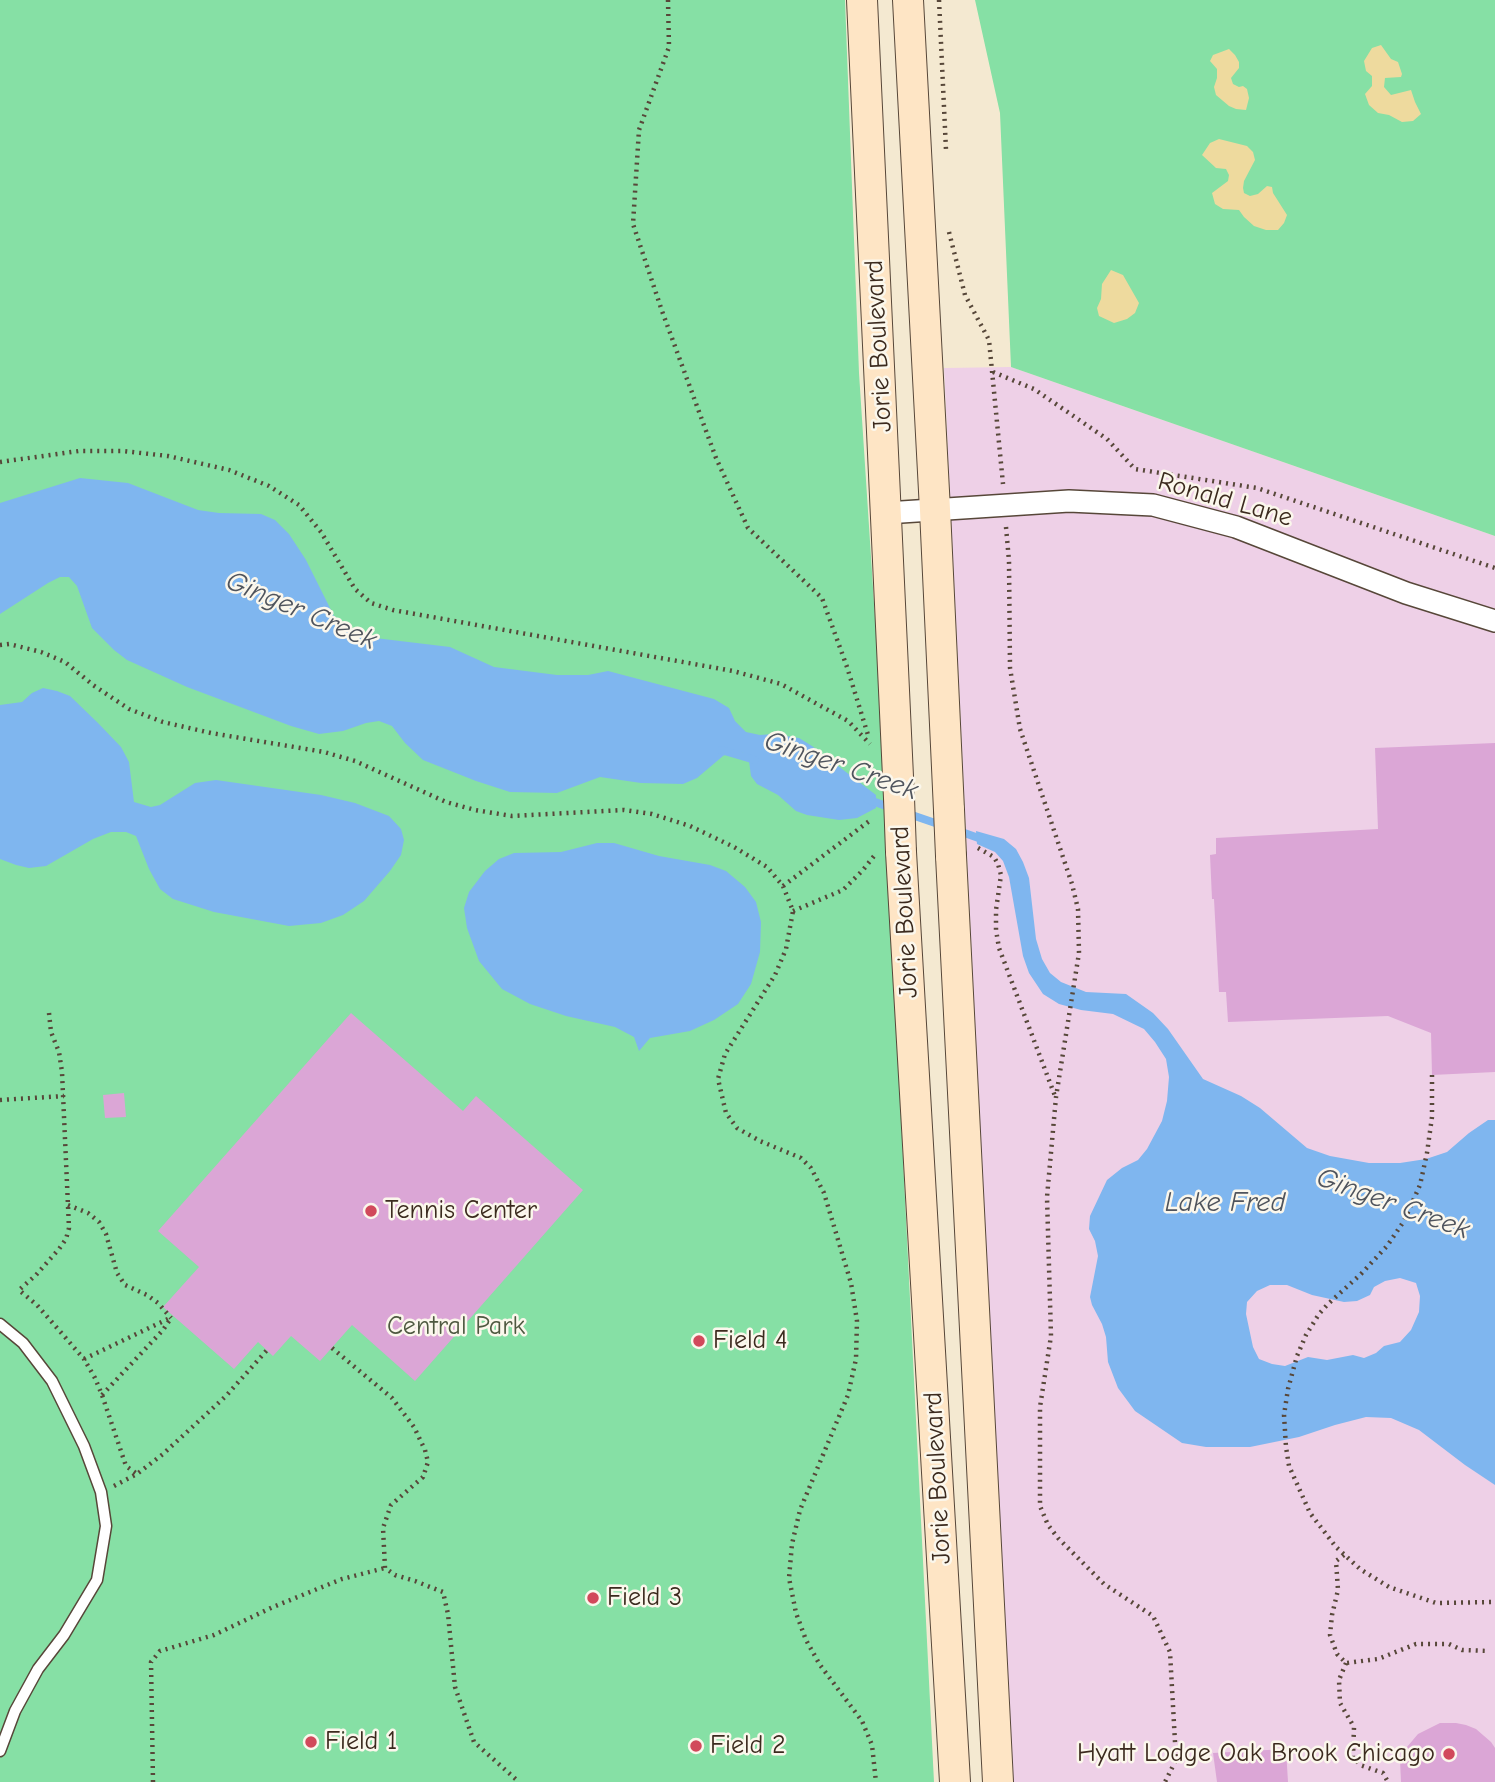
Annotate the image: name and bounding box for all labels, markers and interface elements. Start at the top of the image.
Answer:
street label: Jorie Boulevard [859,259,899,433]
street label: Ronald Lane [1154,466,1296,534]
water label: Ginger Creek [221,564,381,658]
water label: Ginger Creek [760,724,922,808]
street label: Jorie Boulevard [885,825,925,999]
water label: Ginger Creek [1312,1161,1474,1247]
water label: Lake Fred [1165,1186,1285,1220]
place label: Tennis Center [385,1195,537,1227]
marker: Tennis Center [363,1203,379,1219]
park label: Central Park [387,1311,525,1343]
place label: Field 4 [713,1325,788,1357]
marker: Field 4 [691,1333,707,1349]
street label: Jorie Boulevard [918,1391,958,1565]
place label: Field 3 [607,1582,682,1614]
marker: Field 3 [585,1590,601,1606]
place label: Field 1 [325,1726,397,1758]
place label: Field 2 [710,1730,786,1762]
marker: Field 1 [303,1734,319,1750]
marker: Field 2 [688,1738,704,1754]
place label: Hyatt Lodge Oak Brook Chicago [1077,1738,1435,1770]
marker: Hyatt Lodge Oak Brook Chicago [1441,1746,1457,1762]

